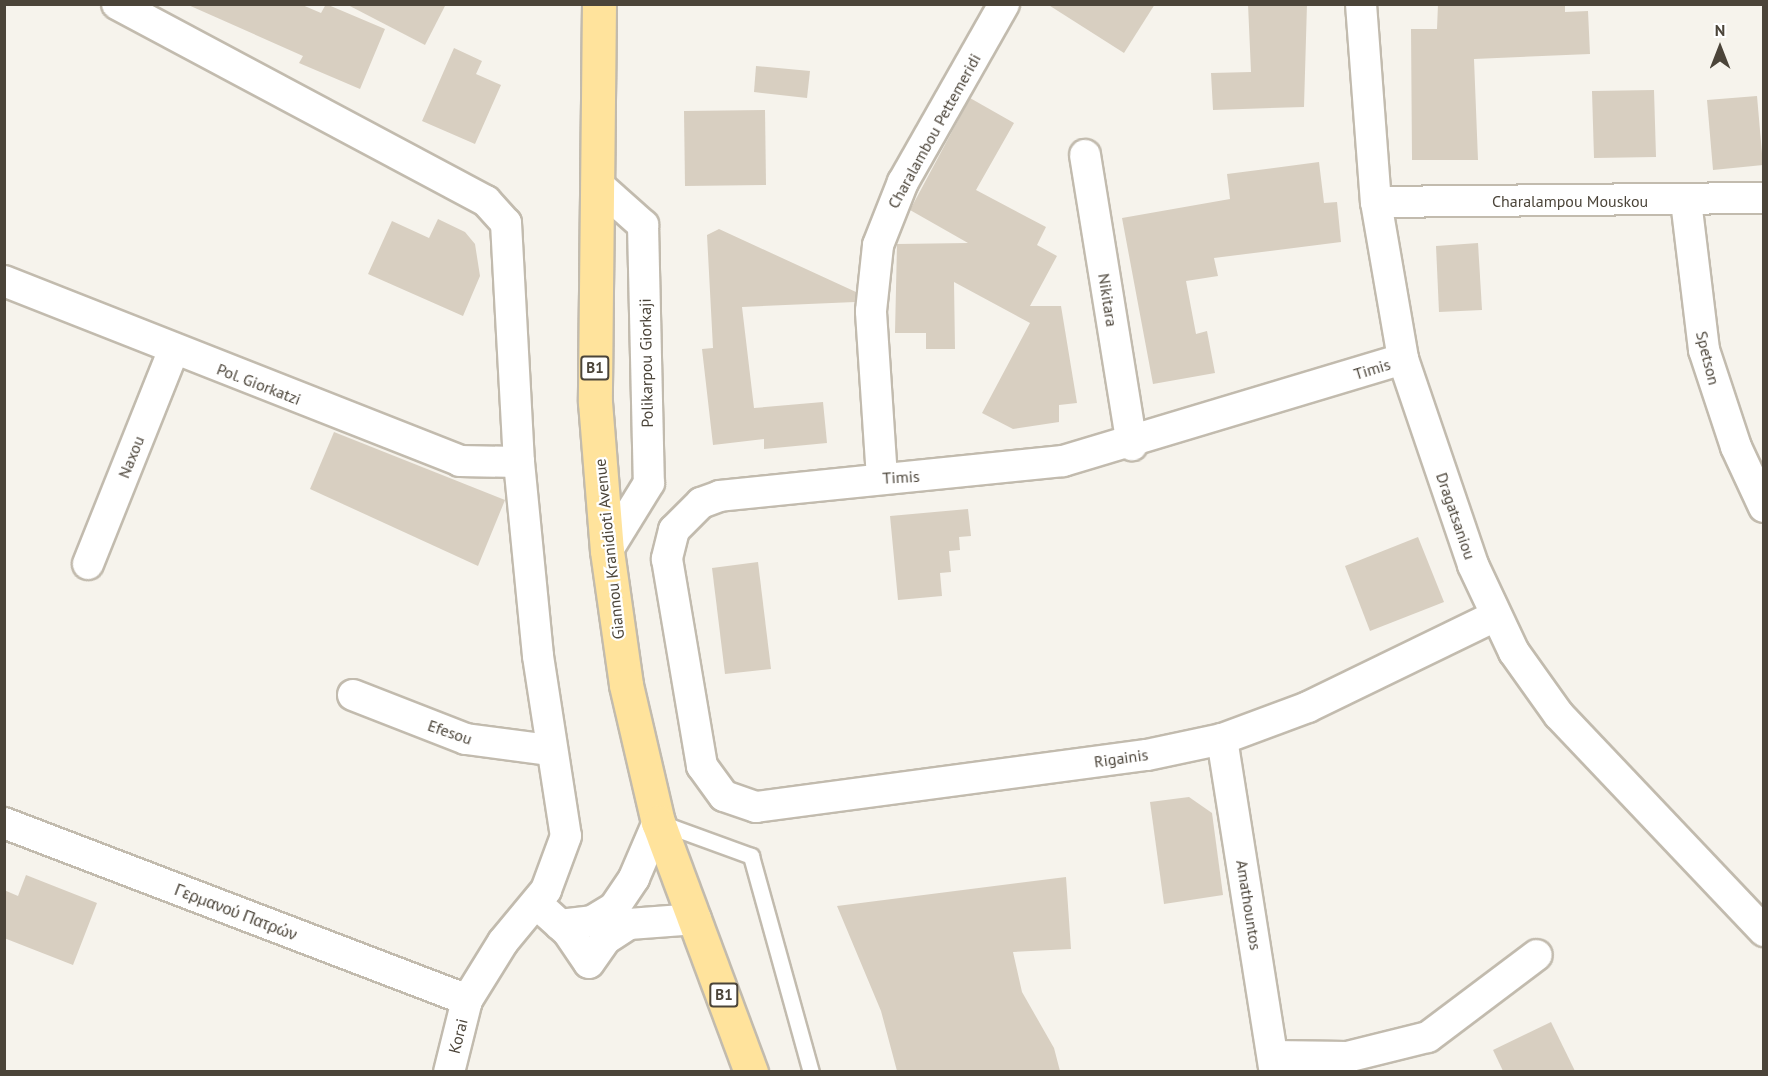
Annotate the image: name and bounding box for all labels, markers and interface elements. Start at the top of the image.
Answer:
north arrow [1690,18,1750,78]
text: N [1715,20,1725,40]
street label: Charalambou Pettemeridi [883,50,985,212]
street label: Charalampou Mouskou [1492,191,1648,211]
street label: Nikitara [1094,272,1122,328]
street label: Polikarpou Giorkaji [635,298,657,428]
street label: Spetson [1692,329,1724,387]
street label: Timis [1351,354,1393,384]
road number: B1 [580,356,610,380]
street label: Pol. Giorkatzi [214,359,304,409]
street label: Naxou [114,433,148,481]
street label: Giannou Kranidioti Avenue [590,457,628,641]
street label: Timis [882,466,920,488]
street label: Dragatsaniou [1432,470,1480,562]
street label: Efesou [425,716,475,748]
street label: Rigainis [1093,745,1149,771]
street label: Amathountos [1232,859,1266,951]
street label: Γερμανού Πατρών [172,880,300,944]
road number: B1 [709,983,739,1007]
street label: Korai [444,1017,472,1055]

